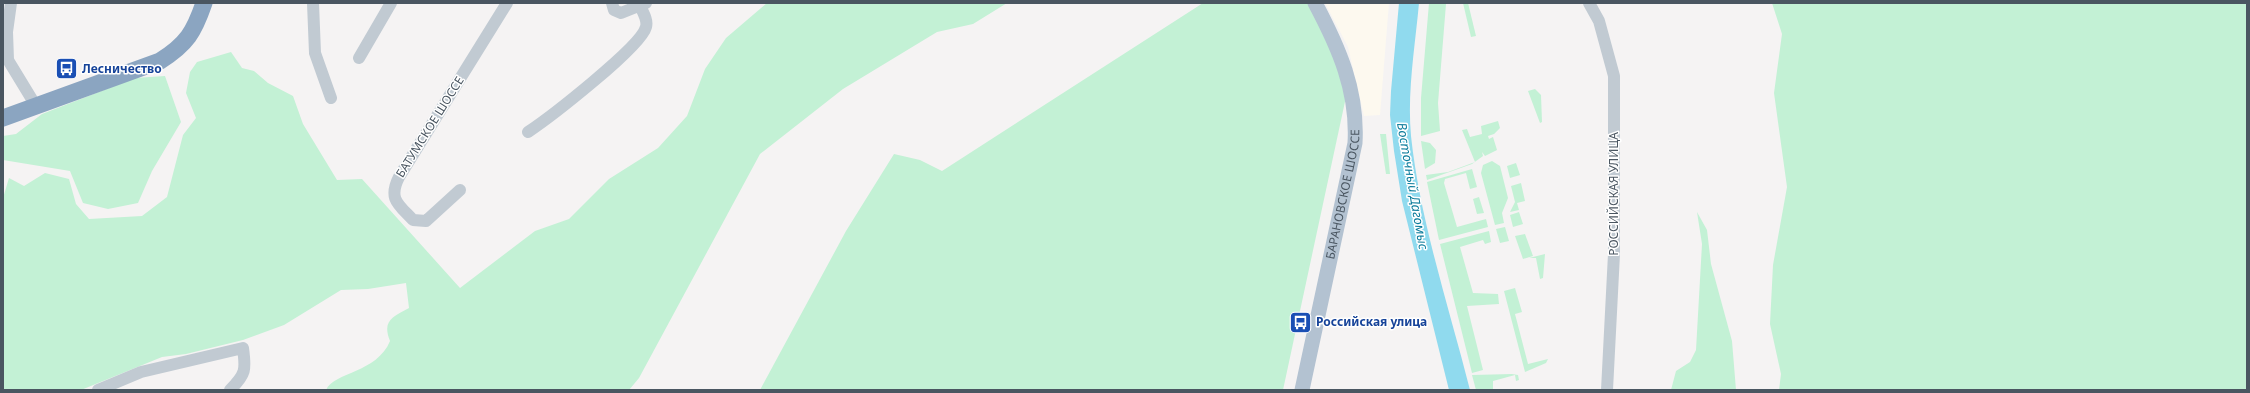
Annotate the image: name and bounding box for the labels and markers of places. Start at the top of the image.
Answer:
bus stop icon: Лесничество [53,56,79,82]
place label: Лесничество [82,60,162,77]
bus stop icon: Российская улица [1288,309,1314,335]
place label: Российская улица [1316,313,1427,330]

